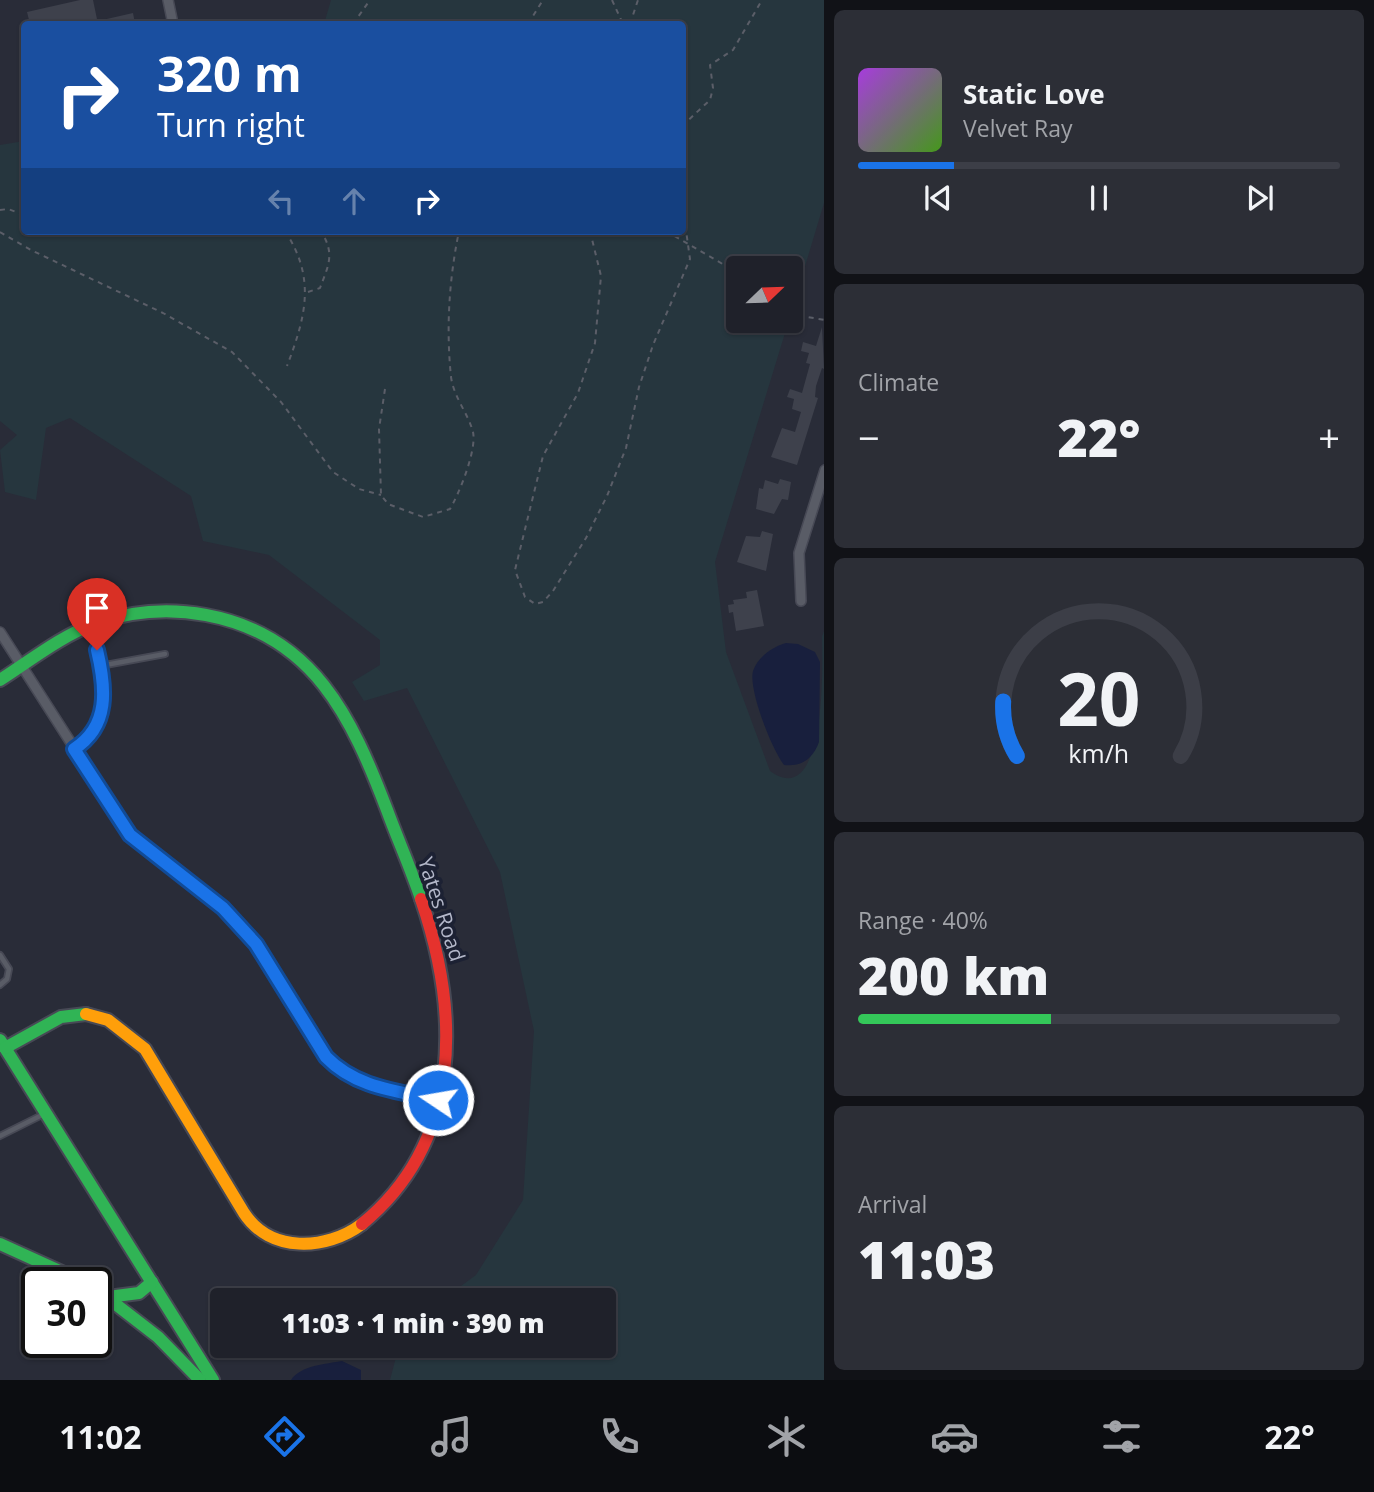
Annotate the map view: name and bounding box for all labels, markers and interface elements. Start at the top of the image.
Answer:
text: 320 m [157,40,302,106]
icon: right [42,49,133,140]
text: Static Love [963,76,1105,112]
text: Turn right [157,103,305,146]
text: Velvet Ray [963,112,1073,144]
icon: previous [919,179,957,217]
icon: pause [1080,179,1118,217]
icon: next [1241,179,1279,217]
icon: left [262,182,300,220]
icon: ahead [335,182,373,220]
icon: right [408,182,446,220]
north arrow [726,256,803,332]
map controls [726,256,803,333]
text: Climate [858,366,939,398]
text: 22° [1058,401,1140,472]
text: − [858,411,880,463]
text: + [1318,411,1340,463]
pin [67,578,127,650]
icon: arrive [78,589,116,627]
text: 20 [1057,648,1141,747]
text: km/h [1069,736,1129,770]
street label: Yates Road [412,853,472,965]
text: Range · 40% [858,904,988,936]
text: 200 km [858,939,1049,1010]
position arrow [401,1063,475,1137]
text: Arrival [858,1188,927,1220]
text: 11:03 [858,1223,995,1294]
speed limit sign: 30 [21,1267,112,1358]
text: 11:03 · 1 min · 390 m [282,1305,544,1341]
icon: directions [260,1412,309,1461]
icon: music [427,1412,476,1461]
icon: phone [595,1412,644,1461]
icon: climate [762,1412,811,1461]
icon: car [930,1412,979,1461]
icon: filters [1097,1412,1146,1461]
text: 11:02 [59,1415,142,1458]
text: 22° [1264,1415,1315,1458]

